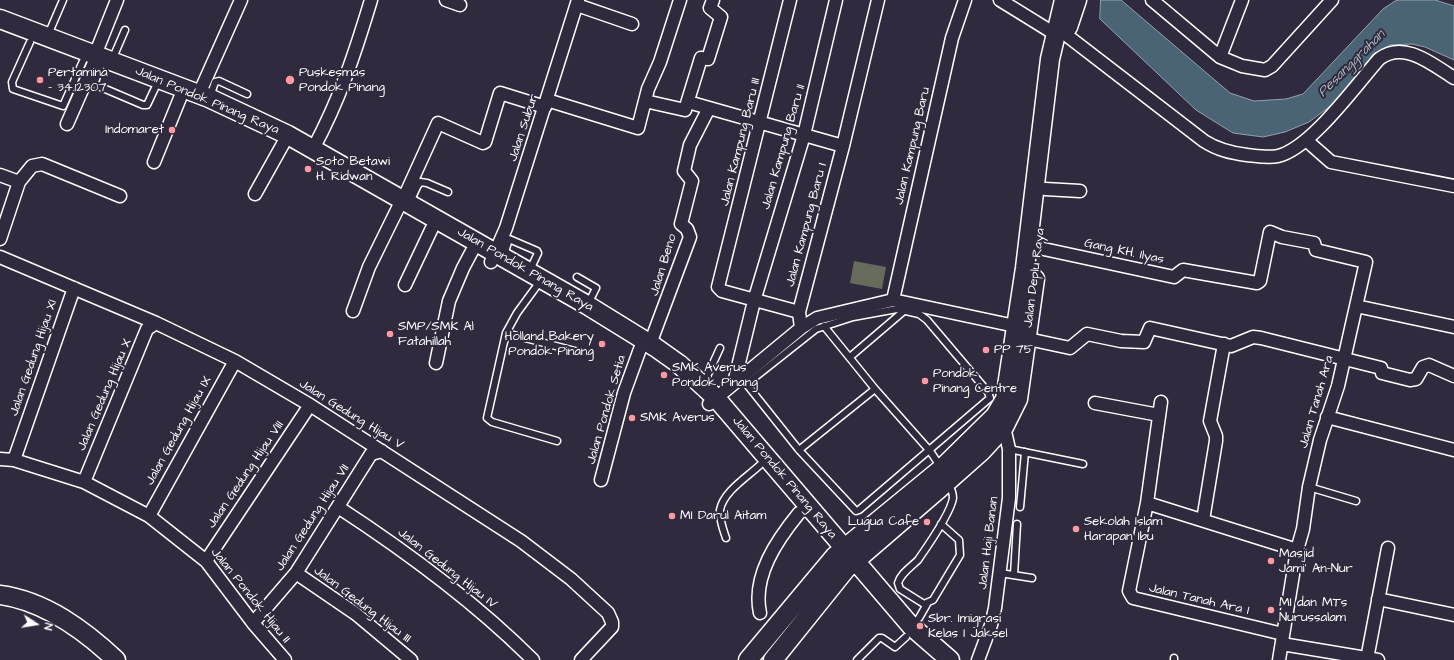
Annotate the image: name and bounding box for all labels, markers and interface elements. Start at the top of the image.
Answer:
water label: Pesanggrahan [1315,27,1389,101]
street label: Jalan Pondok Pinang Raya [133,64,281,138]
place label: Pertamina - 34.12307 [48,65,108,96]
place label: Puskesmas Pondok Pinang [299,65,385,96]
marker: Puskesmas Pondok Pinang [284,74,296,86]
marker: Pertamina - 34.12307 [35,75,45,85]
street label: Jalan Kampung Baru III [718,76,764,208]
street label: Jalan Kampung Baru II [759,83,809,211]
street label: Jalan Kampung Baru [892,86,934,206]
street label: Jalan Subur [506,92,542,164]
place label: Indomaret [105,122,164,138]
marker: Indomaret [167,125,177,135]
place label: Soto Betawi H. Ridwan [316,154,390,185]
street label: Jalan Kampung Baru I [783,161,831,289]
marker: Soto Betawi H. Ridwan [303,164,313,174]
street label: Jalan Pondok Pinang Raya [454,225,596,315]
street label: Jalan Deplu Raya [1021,227,1049,329]
street label: Jalan Beno [647,232,681,298]
street label: Gang KH. Ilyas [1083,236,1165,268]
street label: Jalan Gedung Hijau XI [7,298,61,418]
place label: SMP/SMK Al Fatahillah [398,319,474,350]
marker: SMP/SMK Al Fatahillah [385,329,395,339]
place label: Holland Bakery Pondok Pinang [505,329,594,360]
street label: Jalan Gedung Hijau X [74,337,136,453]
marker: Holland Bakery Pondok Pinang [597,339,607,349]
place label: PP 75 [994,342,1033,358]
marker: PP 75 [981,345,991,355]
street label: Jalan Pondok Setia [584,354,630,466]
street label: Jalan Tanah Ara [1296,354,1338,450]
place label: SMK Averus Pondok Pinang [672,360,758,391]
place label: Pondok Pinang Centre [933,366,1017,397]
marker: SMK Averus Pondok Pinang [659,370,669,380]
street label: Jalan Gedung Hijau IX [143,374,215,488]
marker: Pondok Pinang Centre [920,376,930,386]
street label: Jalan Gedung Hijau V [296,377,406,453]
place label: SMK Averus [640,410,715,426]
marker: SMK Averus [627,413,637,423]
street label: Jalan Pondok Pinang Raya [728,414,840,542]
street label: Jalan Gedung Hijau VIII [204,418,288,532]
street label: Jalan Gedung Hijau VII [273,462,353,574]
street label: Jalan Haji Banan [976,496,1002,590]
place label: MI Darul Aitam [680,508,766,524]
marker: MI Darul Aitam [667,511,677,521]
place label: Lugua Cafe [848,514,919,530]
place label: Sekolah Islam Harapan Ibu [1084,514,1162,545]
marker: Lugua Cafe [922,517,932,527]
marker: Sekolah Islam Harapan Ibu [1071,524,1081,534]
street label: Jalan Gedung Hijau IV [394,525,500,613]
street label: Jalan Pondok Hijau II [207,545,293,647]
place label: Masjid Jami' An-Nur [1279,546,1353,577]
marker: Masjid Jami' An-Nur [1266,556,1276,566]
street label: Jalan Gedung Hijau III [310,563,414,647]
street label: Jalan Tanah Ara I [1147,581,1251,619]
place label: MI dan MTs Nurussalam [1279,595,1347,626]
north arrow [16,604,56,644]
marker: MI dan MTs Nurussalam [1266,605,1276,615]
place label: Sbr. Imigrasi Kelas I Jaksel [928,611,1008,642]
marker: Sbr. Imigrasi Kelas I Jaksel [915,621,925,631]
text: N [40,622,56,632]

